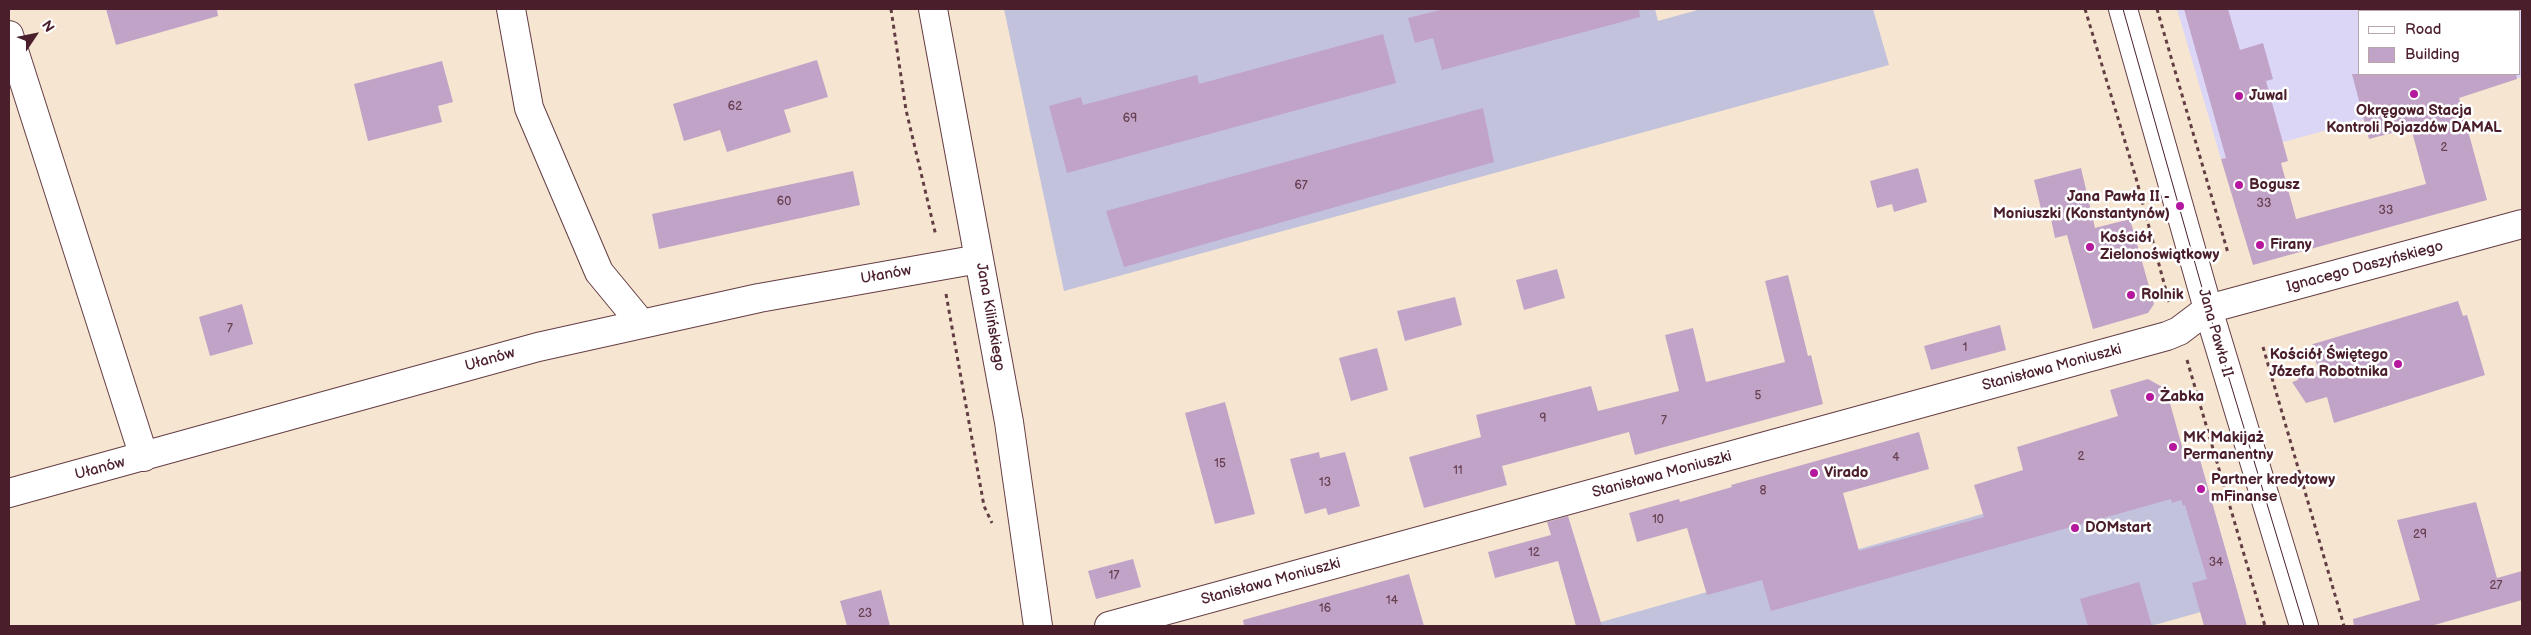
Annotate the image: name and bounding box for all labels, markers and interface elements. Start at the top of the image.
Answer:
north arrow [10,10,60,60]
legend [2358,10,2521,75]
text: N [38,17,58,35]
text: Road [2405,20,2441,39]
text: Building [2405,45,2460,64]
place label: Juwal [2249,87,2287,105]
marker: Okręgowa Stacja Kontroli Pojazdów DAMAL [2408,88,2420,100]
marker: Juwal [2233,90,2245,102]
house number: 62 [728,100,742,114]
place label: Okręgowa Stacja Kontroli Pojazdów DAMAL [2326,102,2502,137]
house number: 69 [1123,112,1137,126]
house number: 2 [2440,141,2448,155]
place label: Bogusz [2249,176,2300,194]
house number: 67 [1294,179,1308,193]
marker: Bogusz [2233,179,2245,191]
place label: Jana Pawła II - Moniuszki (Konstantynów) [1993,188,2170,223]
house number: 60 [777,195,791,209]
house number: 33 [2257,197,2271,211]
marker: Jana Pawła II - Moniuszki (Konstantynów) [2174,200,2186,212]
house number: 33 [2379,204,2393,218]
place label: Kościół Zielonoświątkowy [2100,229,2219,264]
place label: Firany [2270,236,2312,254]
street label: Ignacego Daszyńskiego [2285,237,2445,297]
marker: Firany [2254,239,2266,251]
marker: Kościół Zielonoświątkowy [2084,241,2096,253]
street label: Jana Kilińskiego [972,261,1008,373]
street label: Ułanów [859,262,913,288]
place label: Rolnik [2141,286,2183,304]
street label: Jana Pawła II [2194,287,2236,379]
marker: Rolnik [2125,289,2137,301]
house number: 7 [227,322,233,336]
house number: 1 [1963,341,1967,355]
street label: Stanisława Moniuszki [1980,341,2124,395]
street label: Ułanów [463,344,517,376]
place label: Kościół Świętego Józefa Robotnika [2269,346,2388,381]
marker: Kościół Świętego Józefa Robotnika [2392,358,2404,370]
place label: Żabka [2160,388,2204,406]
house number: 5 [1755,389,1761,403]
marker: Żabka [2144,391,2156,403]
house number: 9 [1540,412,1546,426]
house number: 7 [1661,414,1667,428]
place label: MK Makijaż Permanentny [2183,429,2273,464]
marker: MK Makijaż Permanentny [2167,441,2179,453]
street label: Stanisława Moniuszki [1590,448,1734,502]
house number: 2 [2077,450,2085,464]
house number: 4 [1892,451,1900,465]
street label: Ułanów [73,454,127,484]
house number: 15 [1214,457,1226,471]
house number: 11 [1453,464,1463,478]
place label: Virado [1824,464,1868,482]
marker: Virado [1808,467,1820,479]
place label: Partner kredytowy mFinanse [2211,471,2335,506]
house number: 13 [1319,476,1331,490]
marker: Partner kredytowy mFinanse [2195,483,2207,495]
house number: 8 [1760,484,1766,498]
house number: 10 [1652,513,1664,527]
place label: DOMstart [2085,519,2151,537]
marker: DOMstart [2069,522,2081,534]
house number: 29 [2413,528,2427,542]
house number: 12 [1528,546,1540,560]
street label: Stanisława Moniuszki [1199,555,1343,609]
house number: 34 [2209,556,2223,570]
house number: 17 [1109,569,1119,583]
house number: 27 [2490,579,2502,593]
house number: 14 [1386,594,1398,608]
house number: 16 [1319,602,1331,616]
house number: 23 [858,607,872,621]

